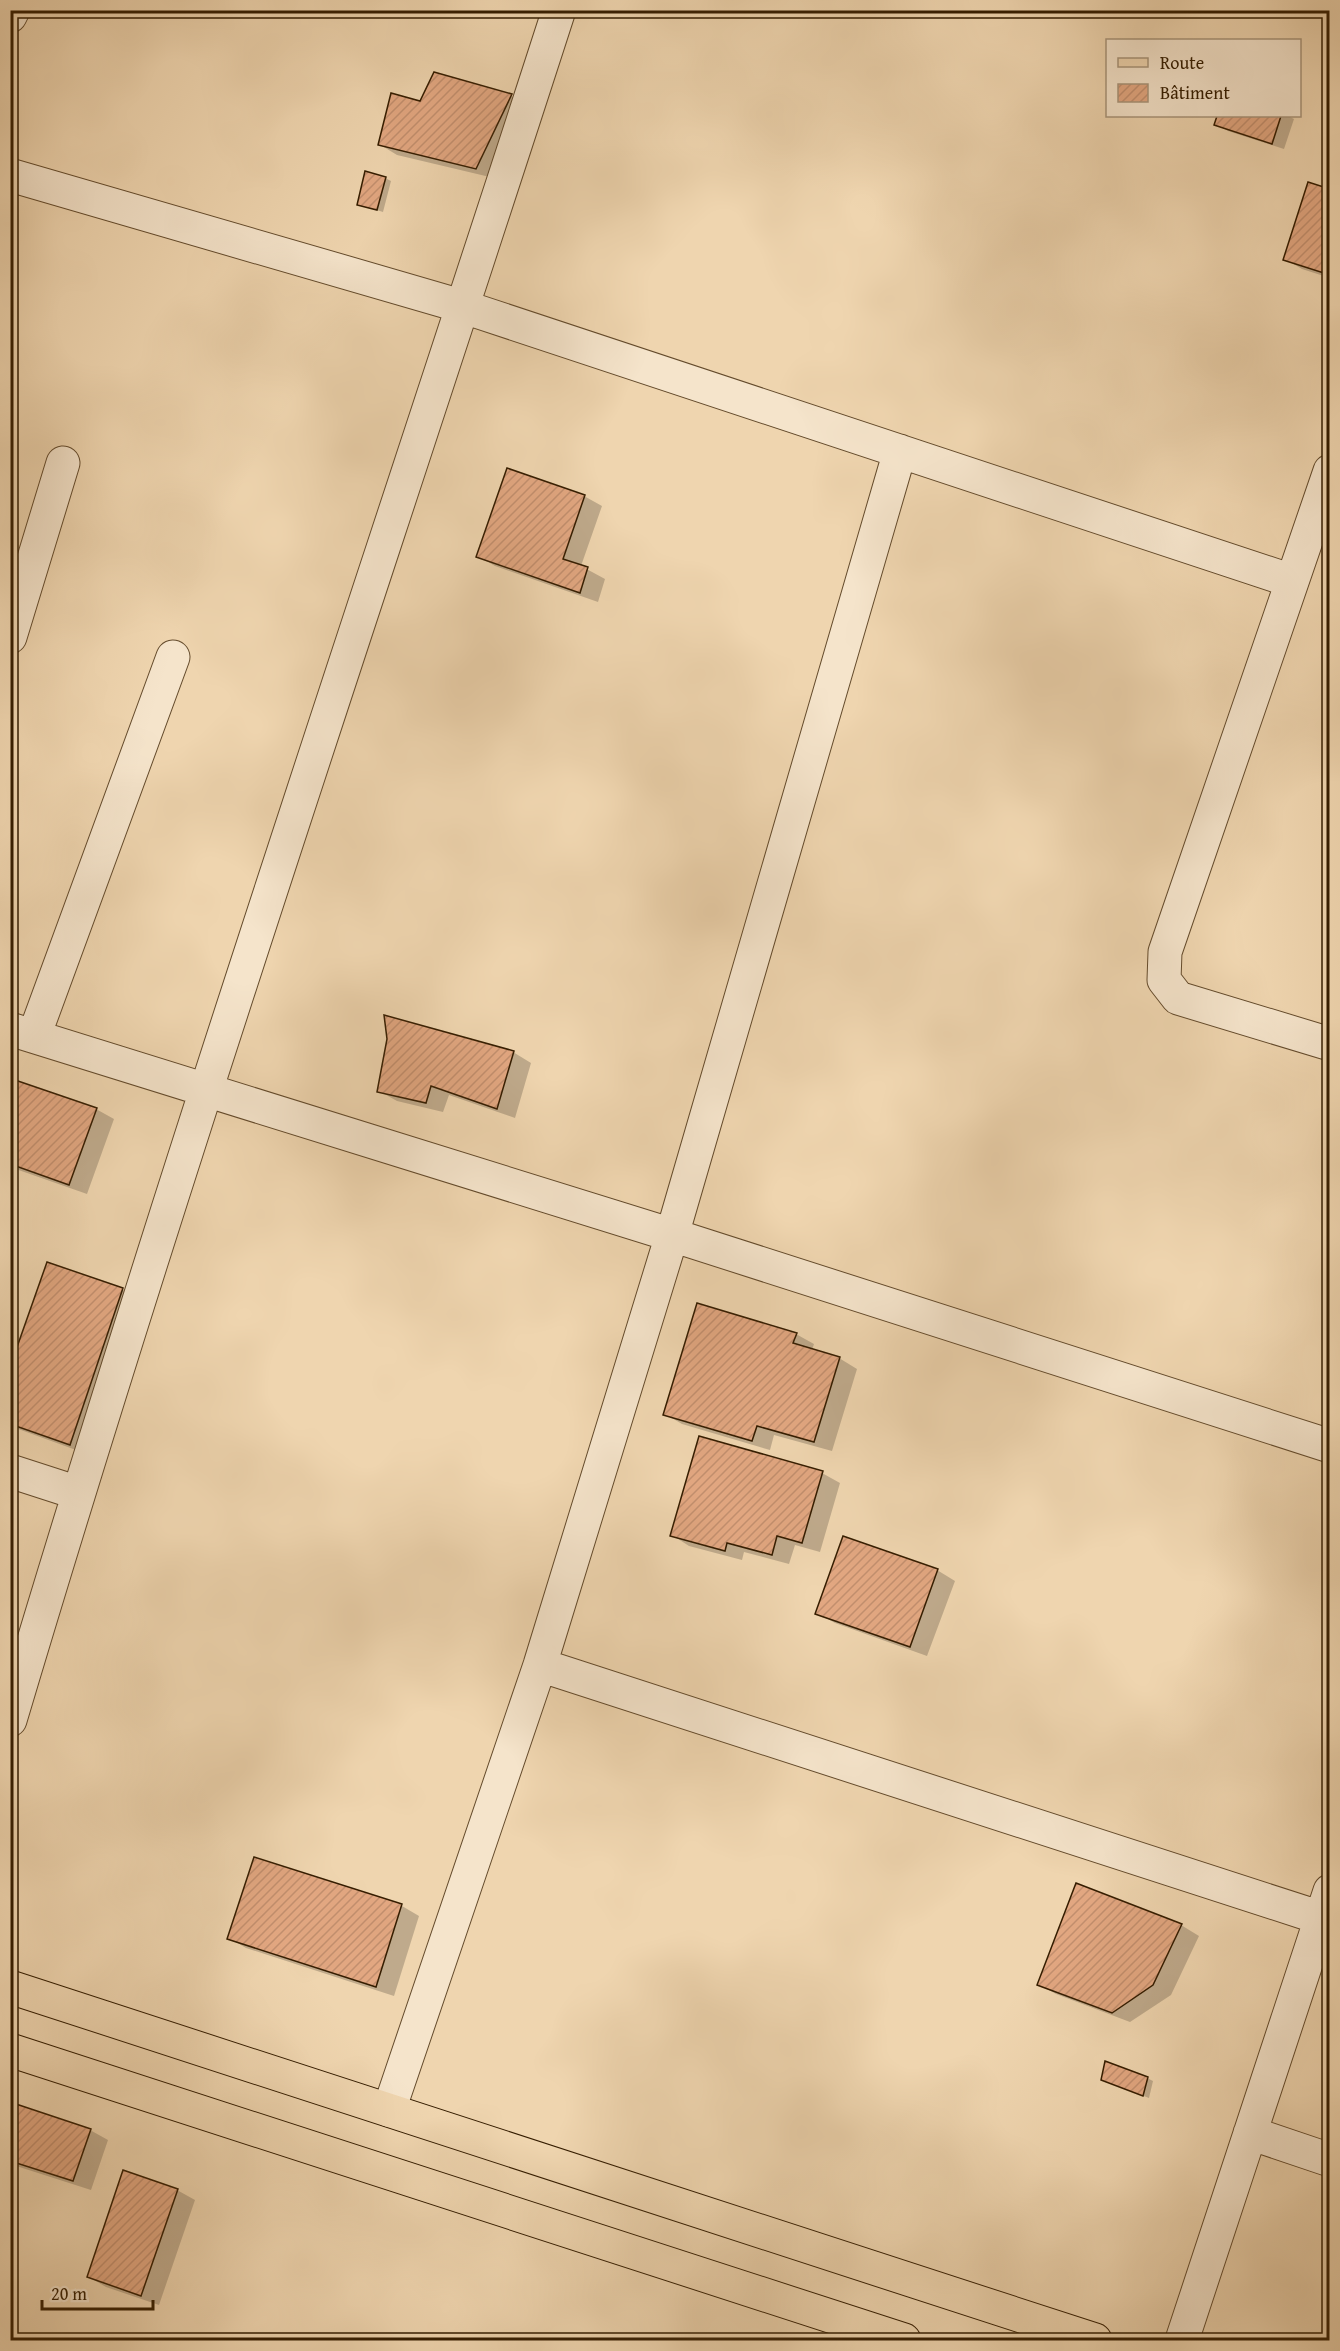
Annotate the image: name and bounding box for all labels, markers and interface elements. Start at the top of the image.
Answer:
legend [1106,39,1301,117]
text: Route [1160,49,1204,76]
text: Bâtiment [1160,79,1230,106]
scale bar [42,2273,153,2311]
text: 20 m [51,2280,87,2307]

